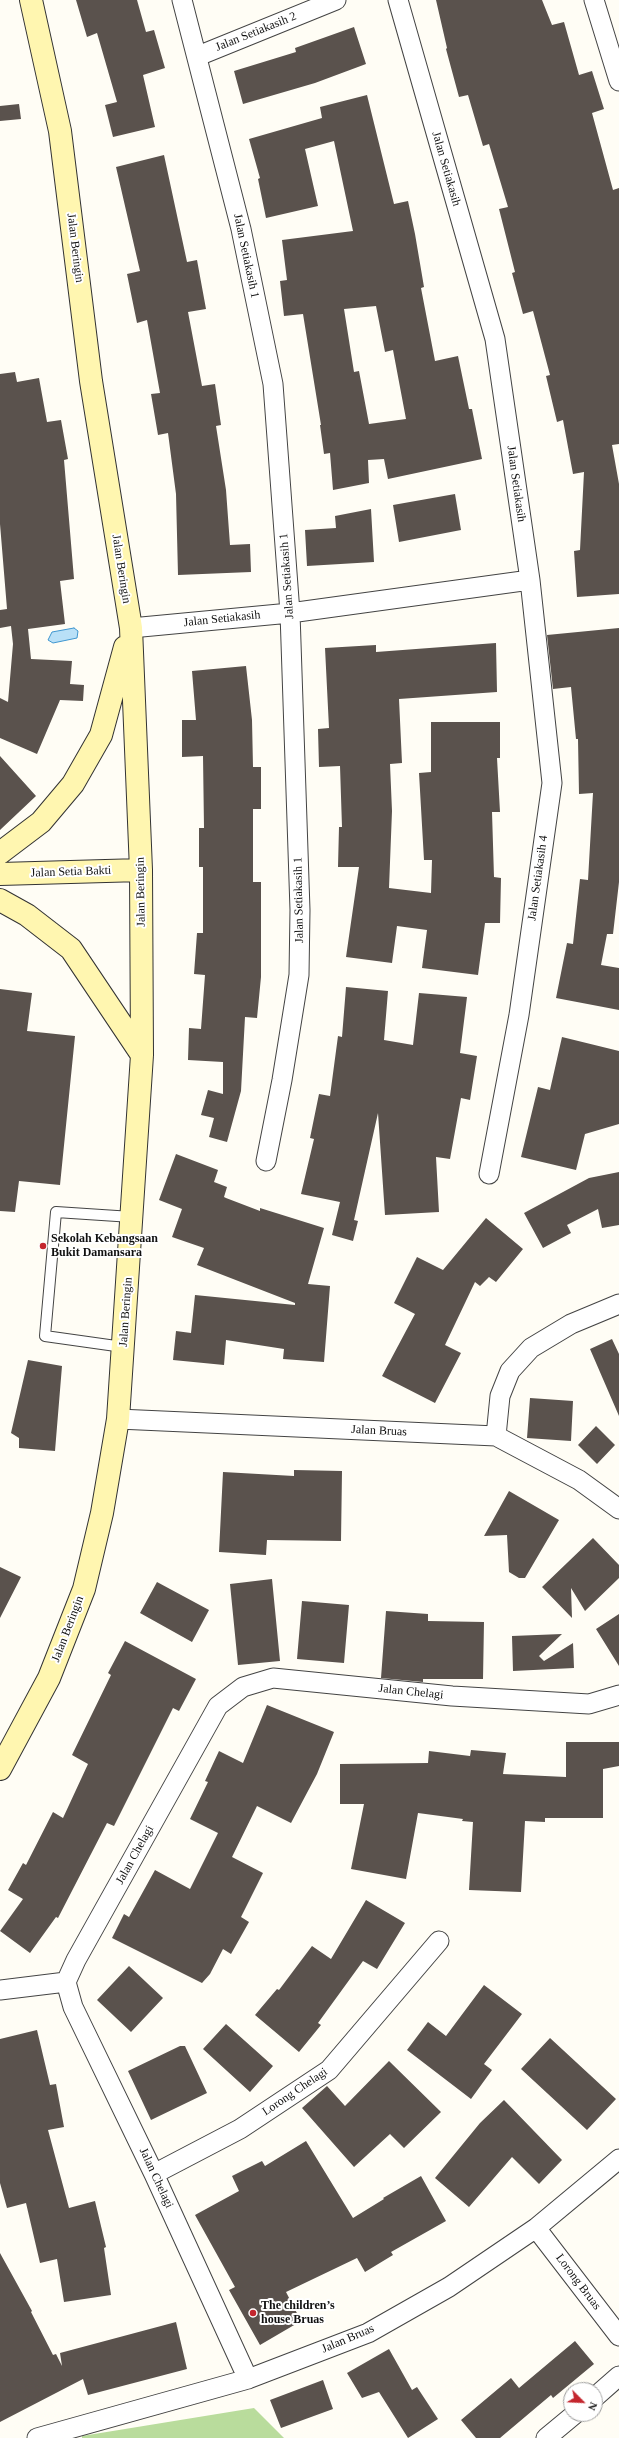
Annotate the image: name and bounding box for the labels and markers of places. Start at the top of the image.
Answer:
place label: Sekolah Kebangsaan Bukit Damansara [51,1232,158,1260]
marker: Sekolah Kebangsaan Bukit Damansara [38,1241,48,1251]
place label: The children’s house Bruas [261,2299,335,2327]
marker: The children’s house Bruas [248,2308,258,2318]

